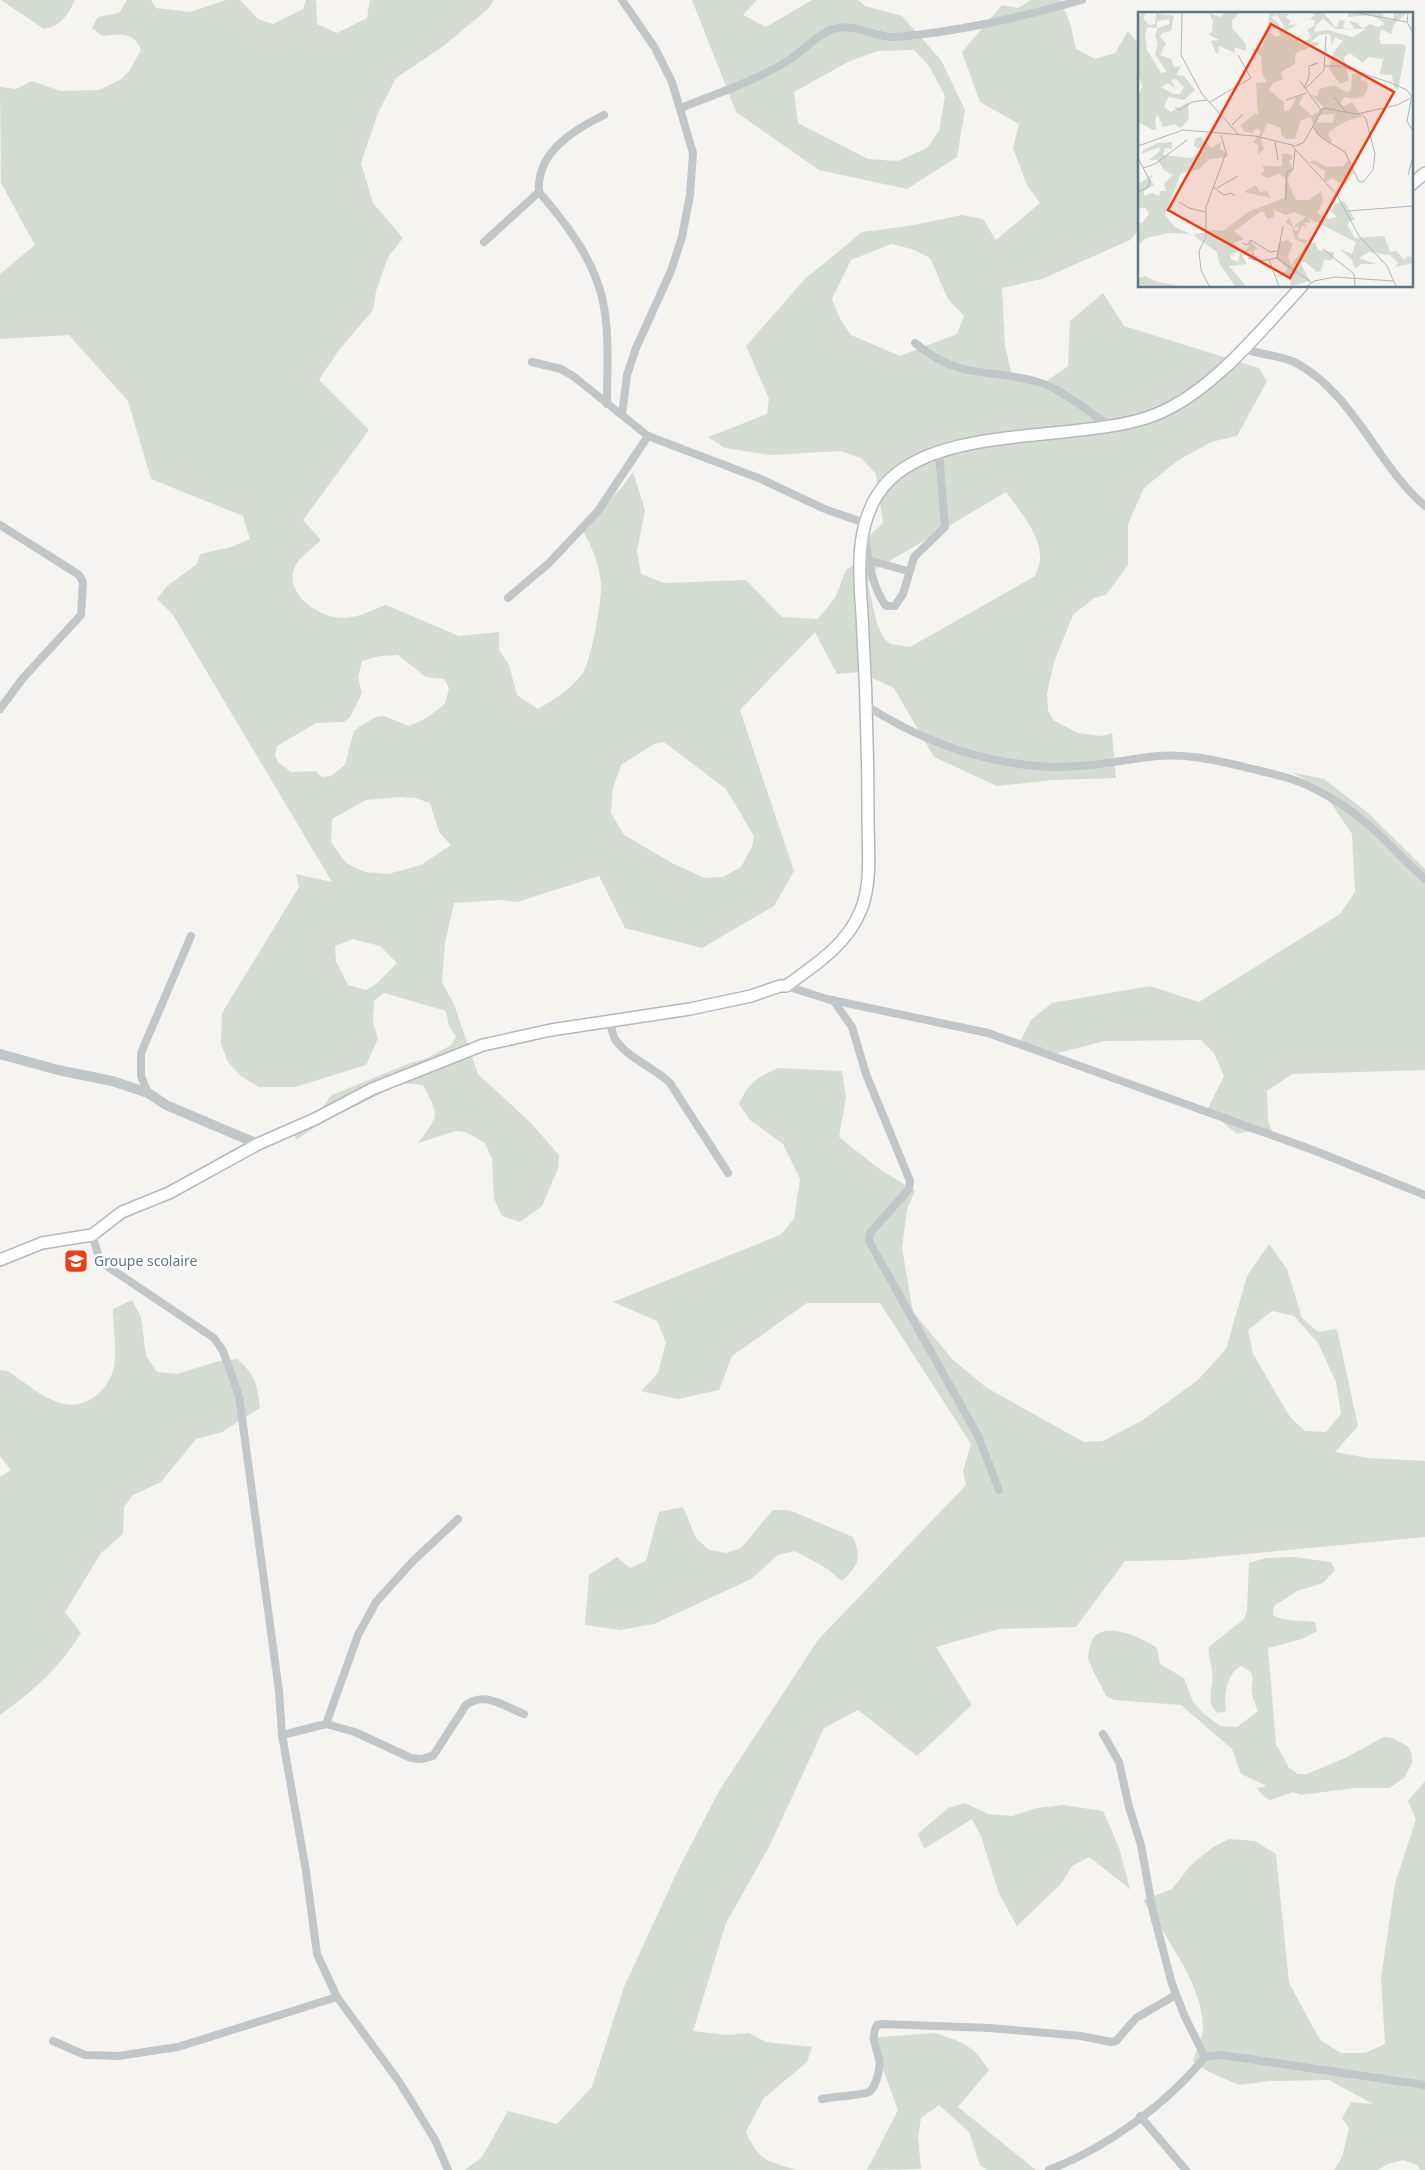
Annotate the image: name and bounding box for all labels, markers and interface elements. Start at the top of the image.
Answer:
inset map [1138,12,1412,288]
school or university icon: Groupe scolaire [63,1248,89,1274]
place label: Groupe scolaire [94,1251,197,1270]

